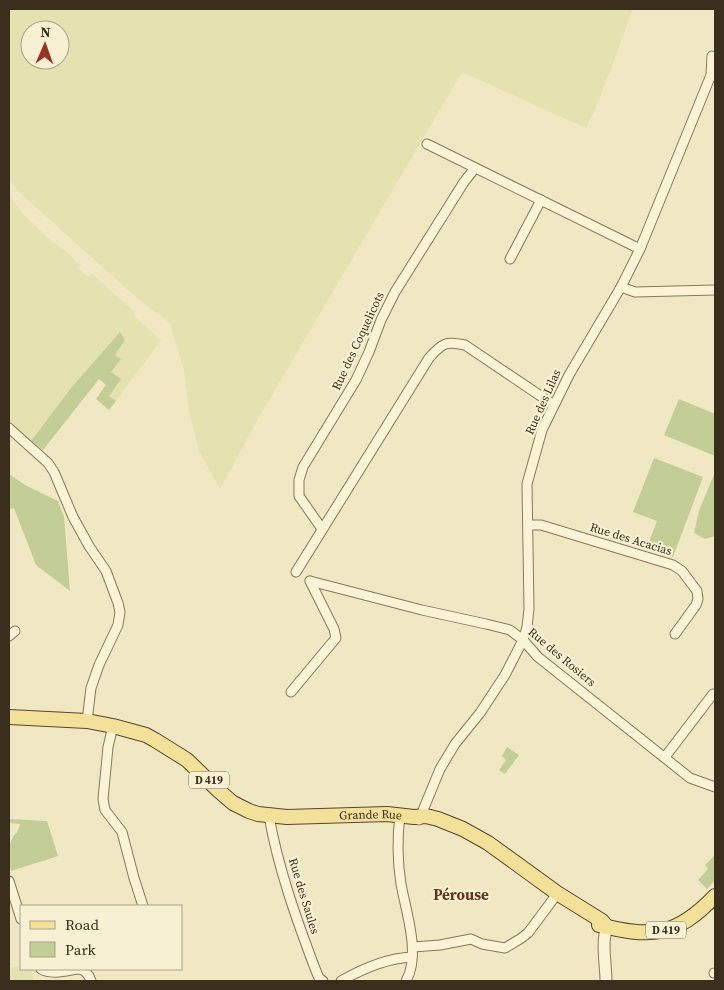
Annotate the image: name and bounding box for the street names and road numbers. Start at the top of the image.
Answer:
street label: Rue des Coquelicots [328,289,388,393]
street label: Rue des Lilas [521,367,565,437]
street label: Rue des Acacias [588,519,674,559]
street label: Rue des Rosiers [525,624,599,690]
road number: D 419 [189,772,229,788]
street label: Grande Rue [339,806,403,824]
street label: Rue des Saules [285,856,323,936]
road number: D 419 [646,922,686,938]

